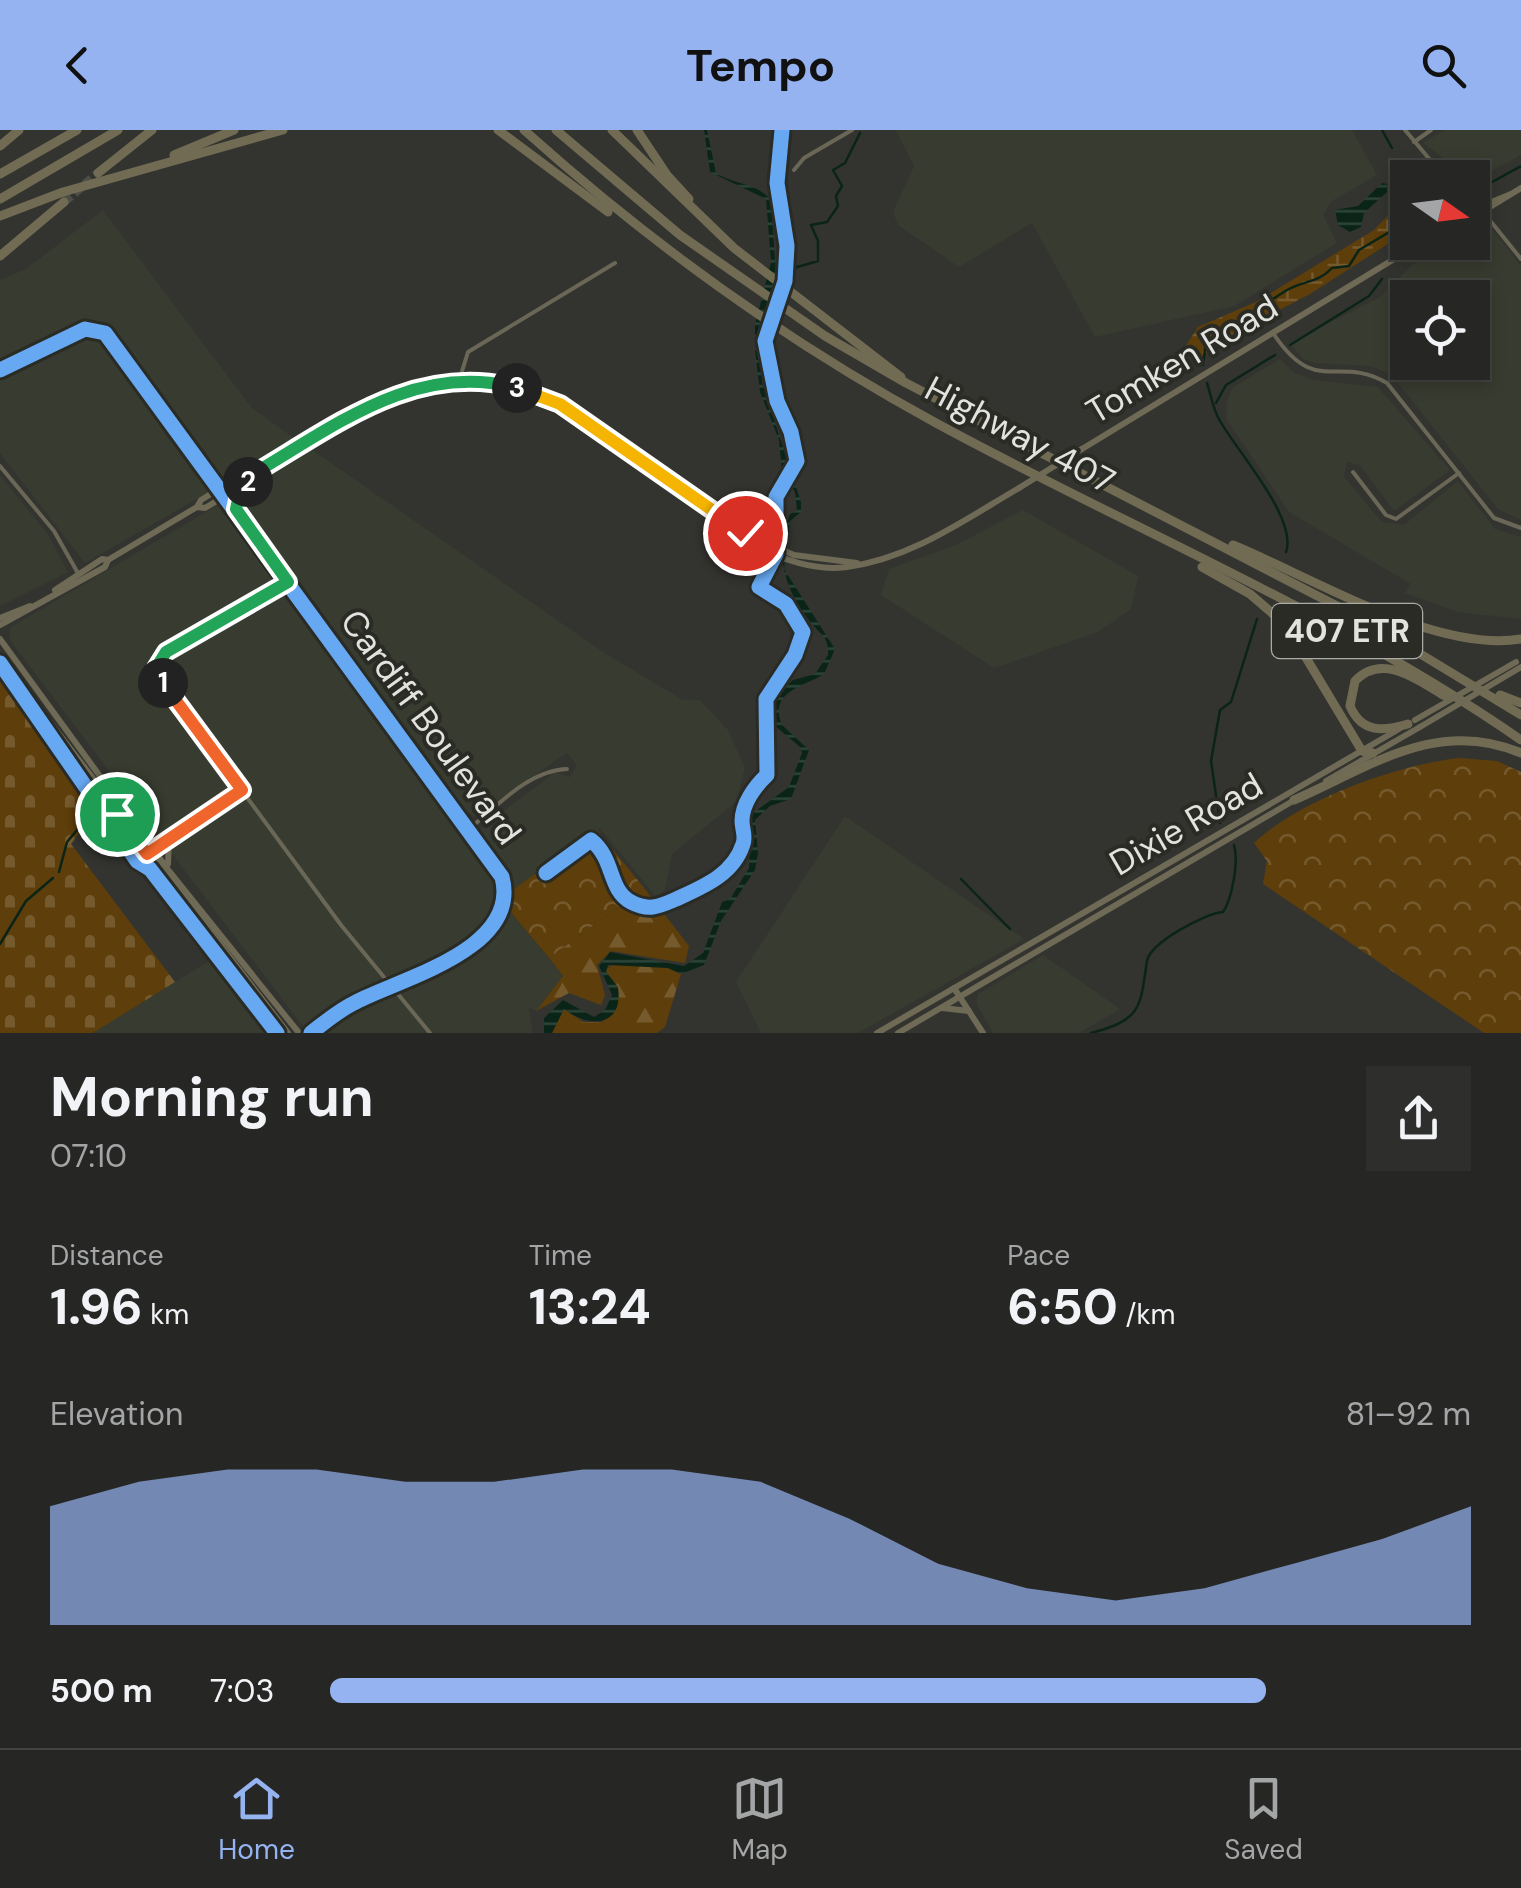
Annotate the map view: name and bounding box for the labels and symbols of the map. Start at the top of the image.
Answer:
north arrow [1390,160,1490,260]
street label: Tomken Road [1078,284,1286,434]
pin: 3 [492,363,542,413]
street label: Highway 407 [917,366,1123,504]
pin: 2 [223,457,273,507]
pin [703,491,788,576]
street label: Cardiff Boulevard [330,600,532,854]
road number: 407 ETR [1272,604,1422,658]
pin: 1 [138,658,188,708]
street label: Dixie Road [1101,762,1271,886]
pin [75,772,160,857]

